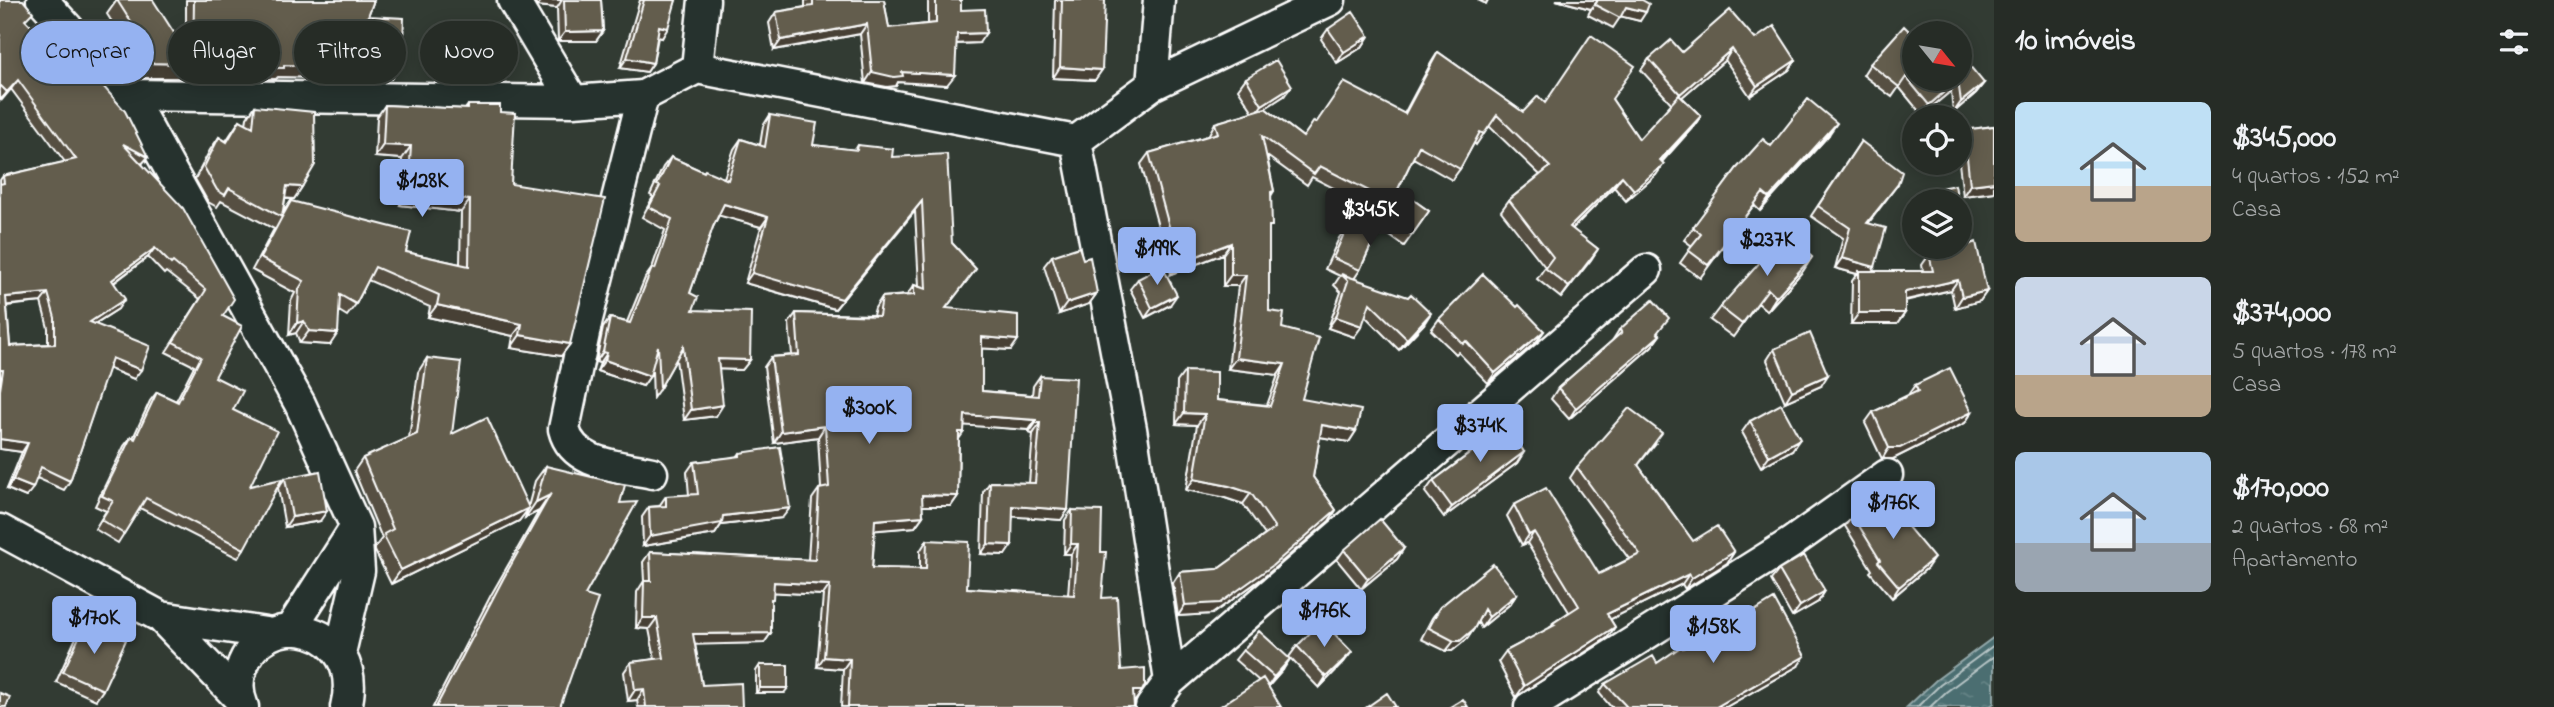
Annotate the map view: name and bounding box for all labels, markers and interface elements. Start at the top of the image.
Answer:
text: 10 imóveis [2015,20,2136,64]
chip: Comprar [21,21,154,84]
chip: Alugar [168,21,280,84]
chip: Filtros [294,21,406,84]
chip: Novo [420,21,518,84]
north arrow [1902,21,1972,91]
map controls [1902,21,1972,259]
icon: filters [2495,23,2533,61]
button: locate [1902,105,1972,175]
text: $345,000 [2232,117,2336,161]
icon: home [2071,130,2155,214]
pin: $128K [373,160,471,219]
text: 4 quartos · 152 m² [2232,161,2400,194]
text: $128K [396,165,448,198]
pin: $345K [1321,188,1419,248]
button: layers [1902,189,1972,259]
text: $345K [1341,194,1399,227]
text: Casa [2232,194,2281,227]
pin: $237K [1718,218,1816,278]
text: $237K [1739,224,1795,257]
pin: $199K [1108,228,1206,287]
text: $199K [1134,233,1180,266]
text: $374,000 [2232,292,2331,336]
icon: home [2071,305,2155,389]
text: 5 quartos · 178 m² [2232,336,2397,369]
text: Casa [2232,369,2281,402]
pin: $300K [820,386,918,446]
text: $300K [842,392,896,425]
pin: $374K [1431,405,1529,464]
text: $374K [1453,410,1507,443]
text: $170,000 [2232,467,2329,511]
icon: home [2071,480,2155,564]
pin: $176K [1844,482,1942,541]
text: $176K [1867,487,1919,520]
text: 2 quartos · 68 m² [2232,511,2388,544]
text: Apartamento [2232,544,2358,577]
pin: $176K [1275,590,1373,649]
text: $176K [1298,595,1350,628]
pin: $170K [45,596,143,656]
text: $170K [68,602,120,635]
pin: $158K [1664,606,1762,665]
text: $158K [1686,611,1740,644]

